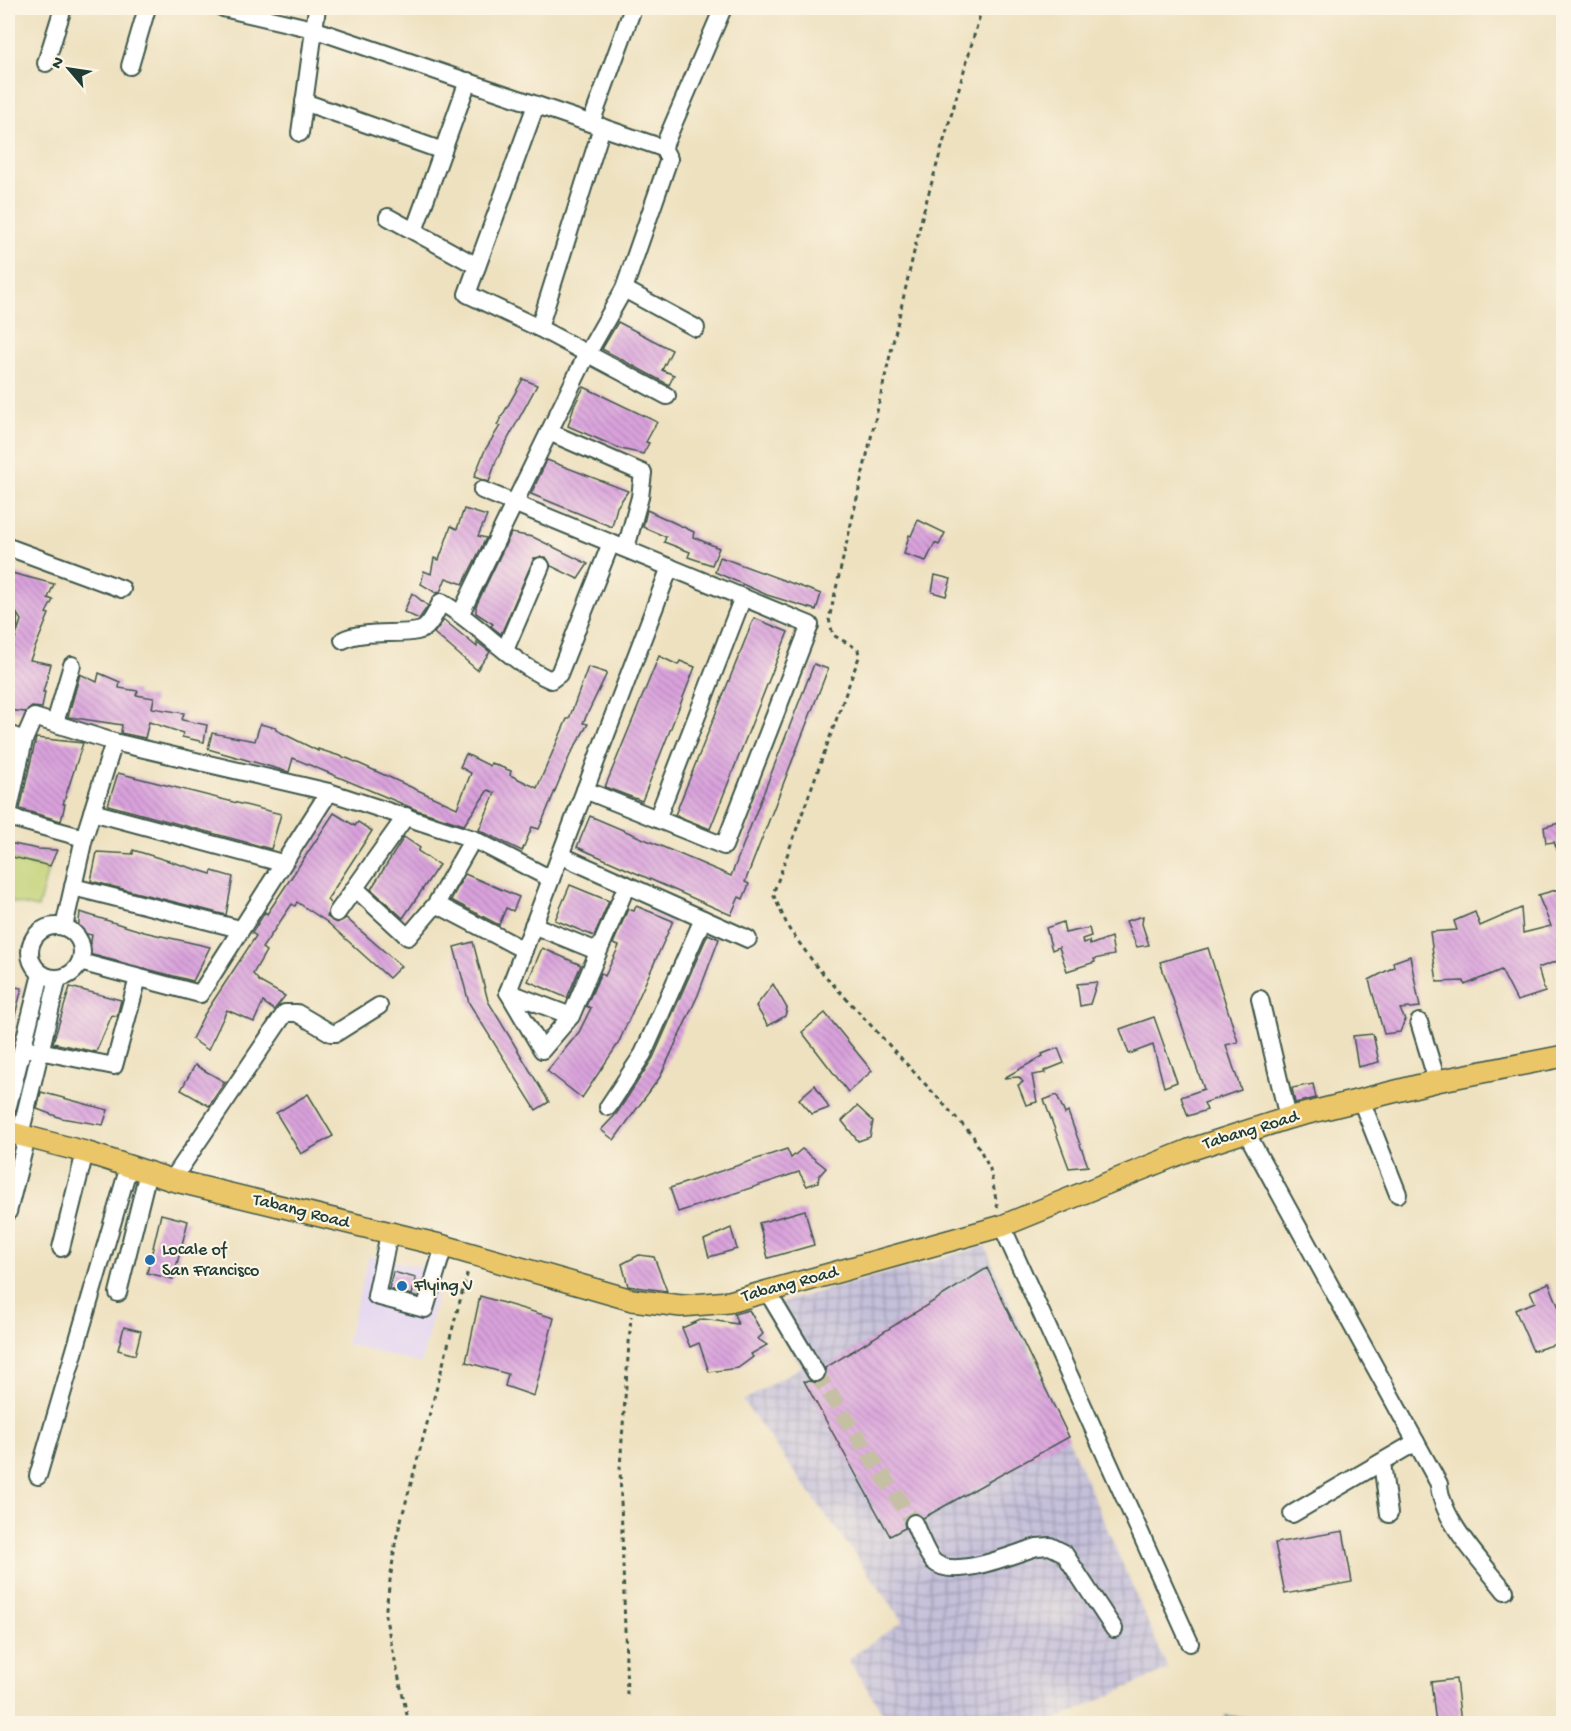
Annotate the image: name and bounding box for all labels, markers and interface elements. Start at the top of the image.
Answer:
north arrow [39,39,99,99]
text: N [48,54,70,73]
street label: Tabang Road [1200,1106,1303,1156]
street label: Tabang Road [250,1190,353,1234]
place label: Locale of San Francisco [162,1240,259,1282]
marker: Locale of San Francisco [143,1253,157,1267]
street label: Tabang Road [739,1262,842,1308]
place label: Flying V [413,1276,473,1297]
marker: Flying V [395,1279,409,1293]

